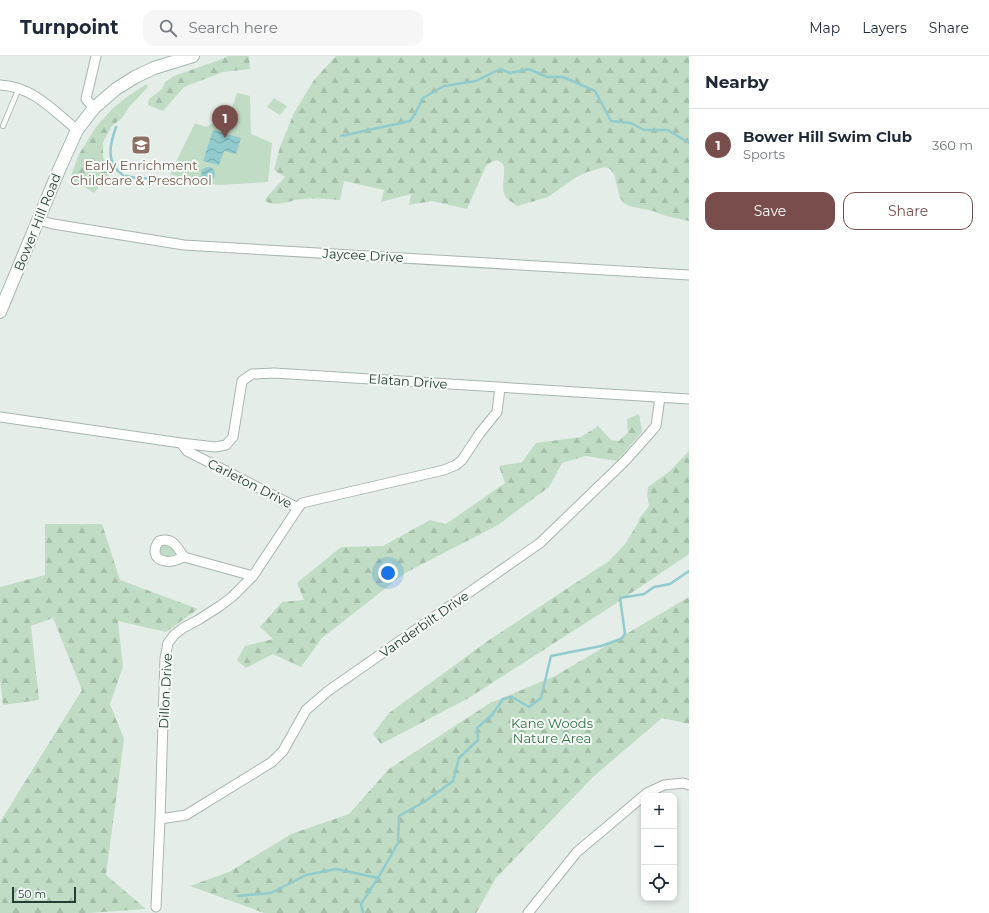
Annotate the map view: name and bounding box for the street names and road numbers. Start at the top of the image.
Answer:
street label: Bower Hill Road [10,171,64,273]
street label: Jaycee Drive [321,245,404,265]
street label: Elatan Drive [368,370,448,392]
street label: Carleton Drive [205,455,295,511]
street label: Vanderbilt Drive [376,587,472,661]
street label: Dillon Drive [155,653,175,729]

